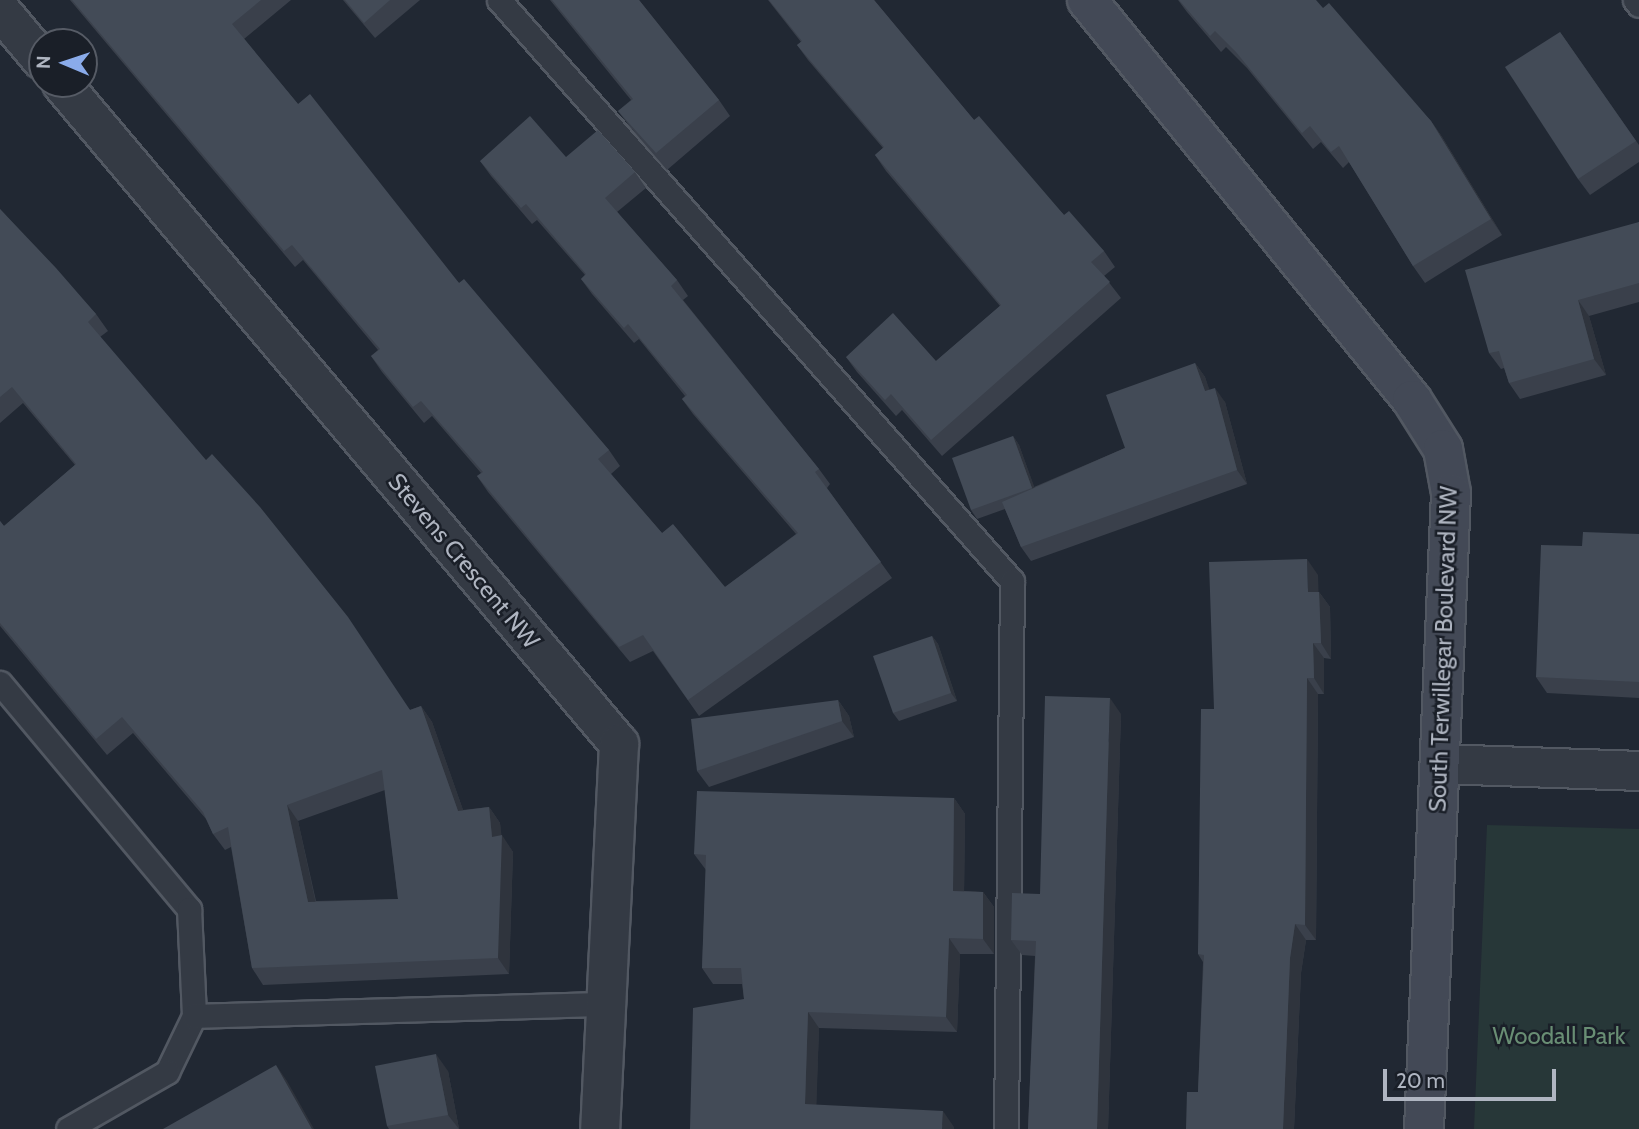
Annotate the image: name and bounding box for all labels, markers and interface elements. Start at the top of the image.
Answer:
north arrow [28,28,98,98]
text: N [32,55,55,69]
street label: Stevens Crescent NW [382,468,546,654]
street label: South Terwillegar Boulevard NW [1423,486,1463,812]
park label: Woodall Park [1493,1022,1625,1050]
scale bar [1387,1056,1560,1100]
text: 20 m [1396,1068,1445,1093]

